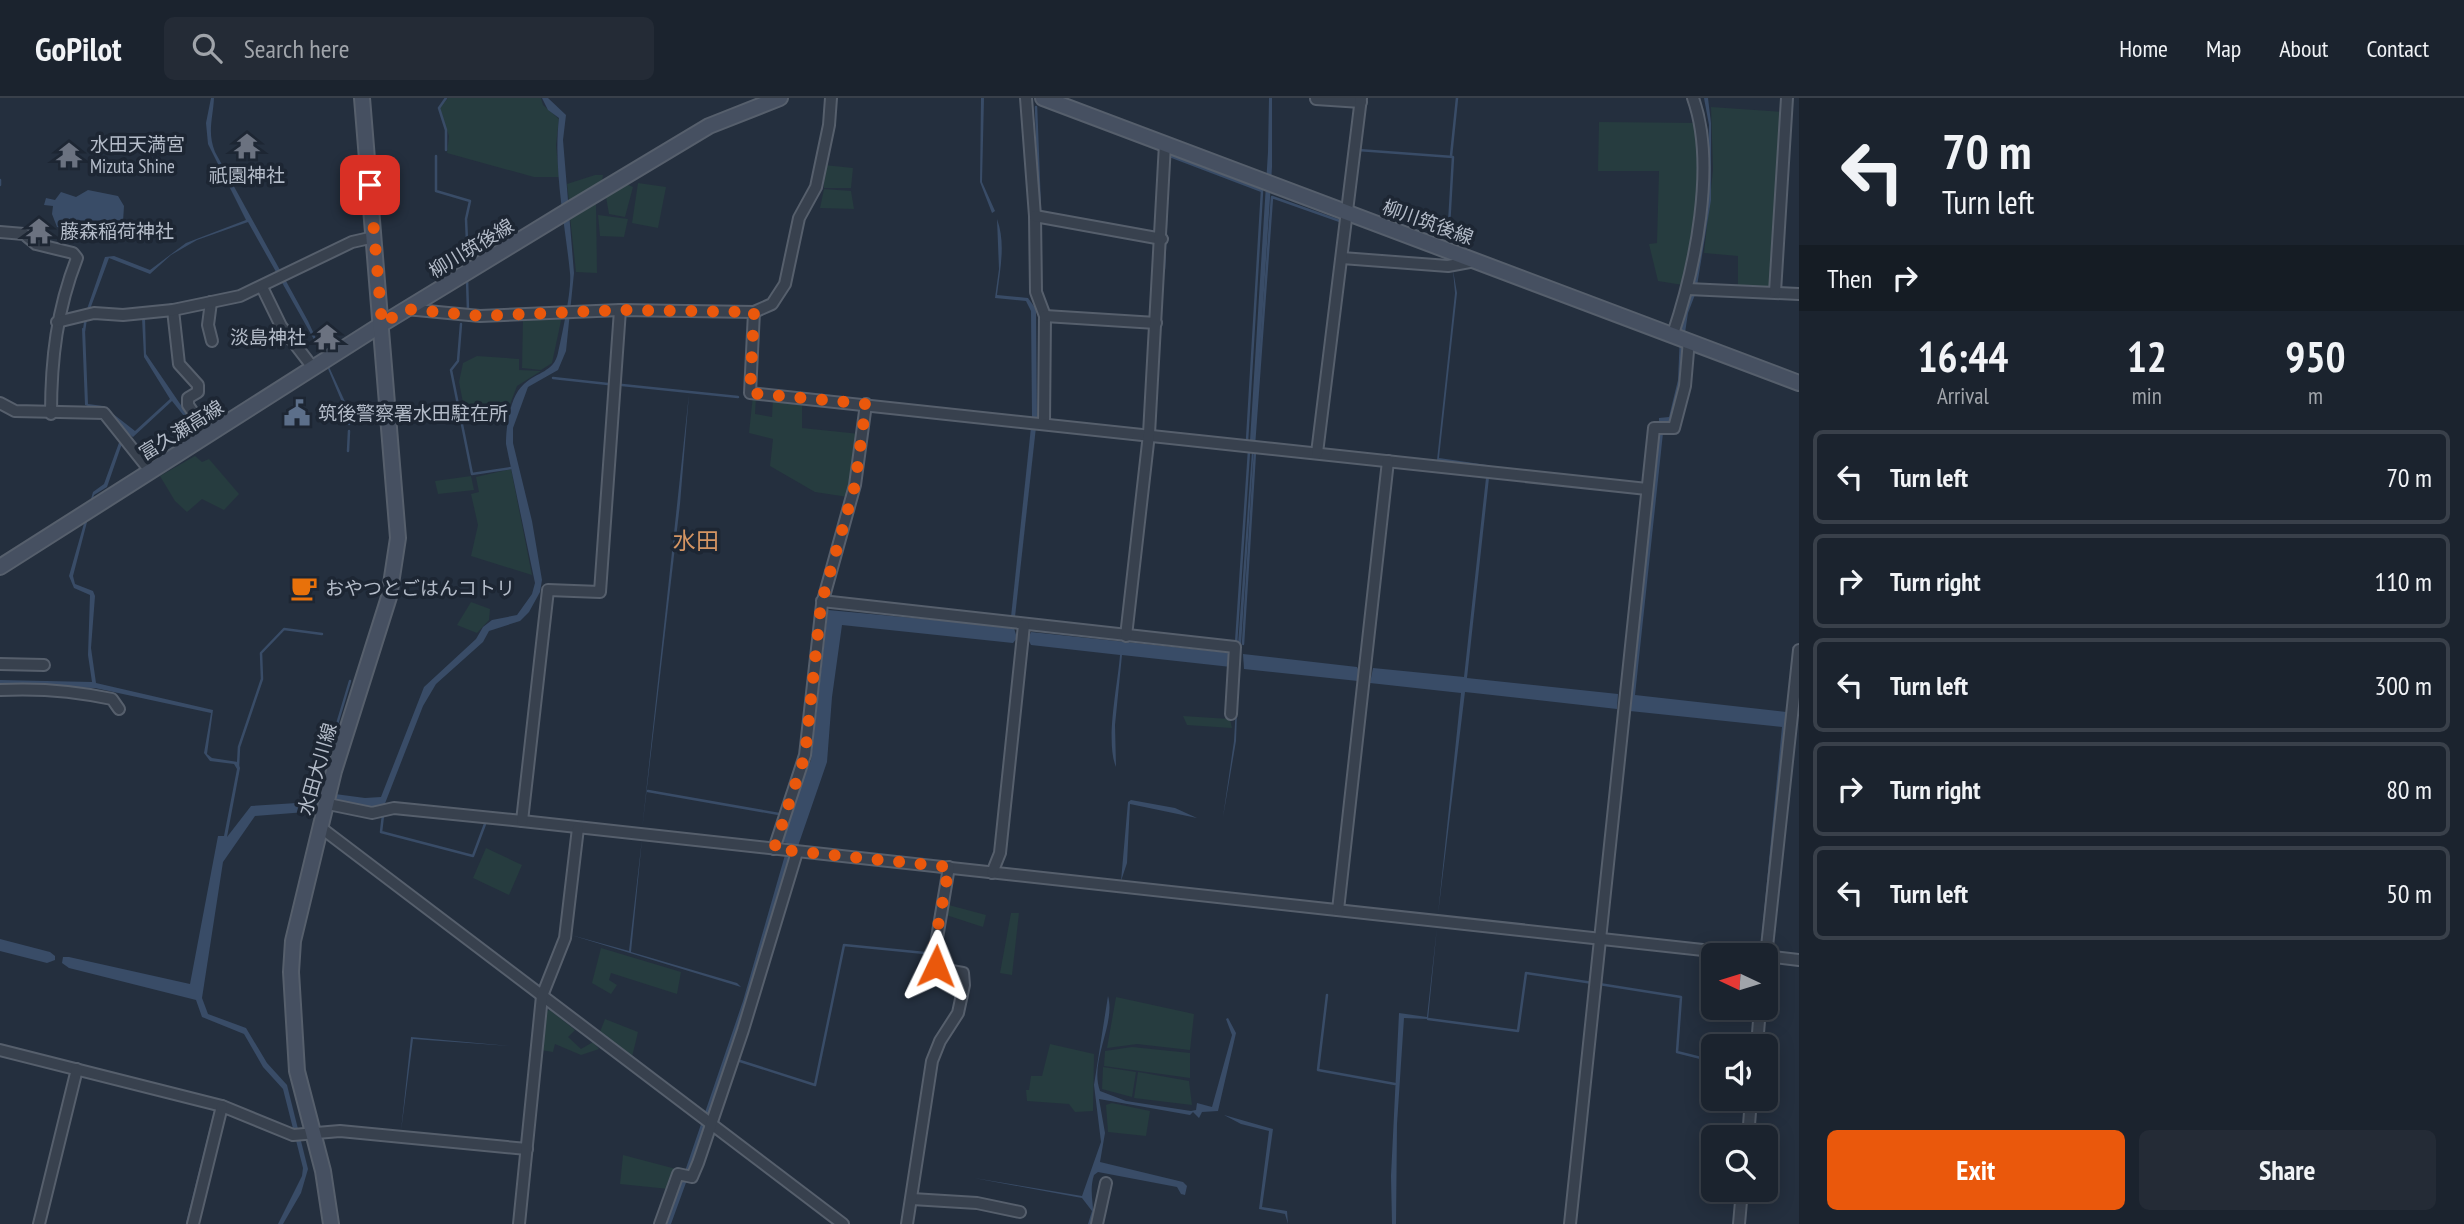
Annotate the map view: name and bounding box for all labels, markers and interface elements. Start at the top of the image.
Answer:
search box [164,17,654,80]
text: GoPilot [35,27,122,70]
icon: search [188,29,226,67]
text: Search here [244,32,349,65]
text: Home [2119,33,2168,64]
text: Map [2206,33,2241,64]
text: About [2279,33,2328,64]
text: Contact [2366,33,2429,64]
text: 70 m [1942,119,2031,183]
icon: left [1827,126,1918,217]
temple icon: 祇園神社 [232,131,262,161]
place label: 水田天満宮 Mizuta Shine [90,132,185,178]
temple icon: 水田天満宮 Mizuta Shine [54,140,84,170]
pin [340,155,400,215]
place label: 祇園神社 [209,163,285,187]
icon: arrive [351,166,389,204]
text: Turn left [1942,181,2034,223]
street label: 柳川筑後線 [1379,194,1477,250]
street label: 柳川筑後線 [424,213,518,283]
temple icon: 藤森稲荷神社 [24,216,54,246]
place label: 藤森稲荷神社 [60,219,174,243]
icon: right [1886,259,1924,297]
text: Then [1827,262,1872,295]
temple icon: 淡島神社 [312,322,342,352]
place label: 淡島神社 [230,325,306,349]
text: 16:44 [1917,329,2008,384]
text: 12 [2127,329,2167,384]
text: 950 [2285,329,2346,384]
text: Arrival [1937,381,1989,410]
text: min [2132,381,2162,410]
text: m [2308,381,2323,410]
street label: 富久瀬高線 [134,395,228,465]
public building icon: 筑後警察署水田駐在所 [282,398,312,428]
place label: 筑後警察署水田駐在所 [318,401,508,425]
icon: left [1831,458,1869,496]
text: Turn left [1890,461,1968,494]
text: 70 m [2386,461,2432,494]
district label: 水田 [673,526,719,555]
icon: right [1831,562,1869,600]
text: Turn right [1890,565,1981,598]
text: 110 m [2374,565,2432,598]
cafe icon: おやつとごはんコトリ [289,573,319,603]
place label: おやつとごはんコトリ [325,576,515,600]
icon: left [1831,666,1869,704]
text: Turn left [1890,669,1968,702]
text: 300 m [2374,669,2432,702]
street label: 水田大川線 [292,720,342,818]
icon: right [1831,770,1869,808]
text: Turn right [1890,773,1981,806]
text: 80 m [2386,773,2432,806]
icon: left [1831,874,1869,912]
text: Turn left [1890,877,1968,910]
text: 50 m [2386,877,2432,910]
position arrow [899,929,973,1003]
north arrow [1701,943,1778,1020]
map controls [1701,943,1778,1202]
button: sound [1701,1034,1778,1111]
button: search [1701,1125,1778,1202]
button: Exit [1827,1130,2125,1210]
button: Share [2139,1130,2436,1210]

